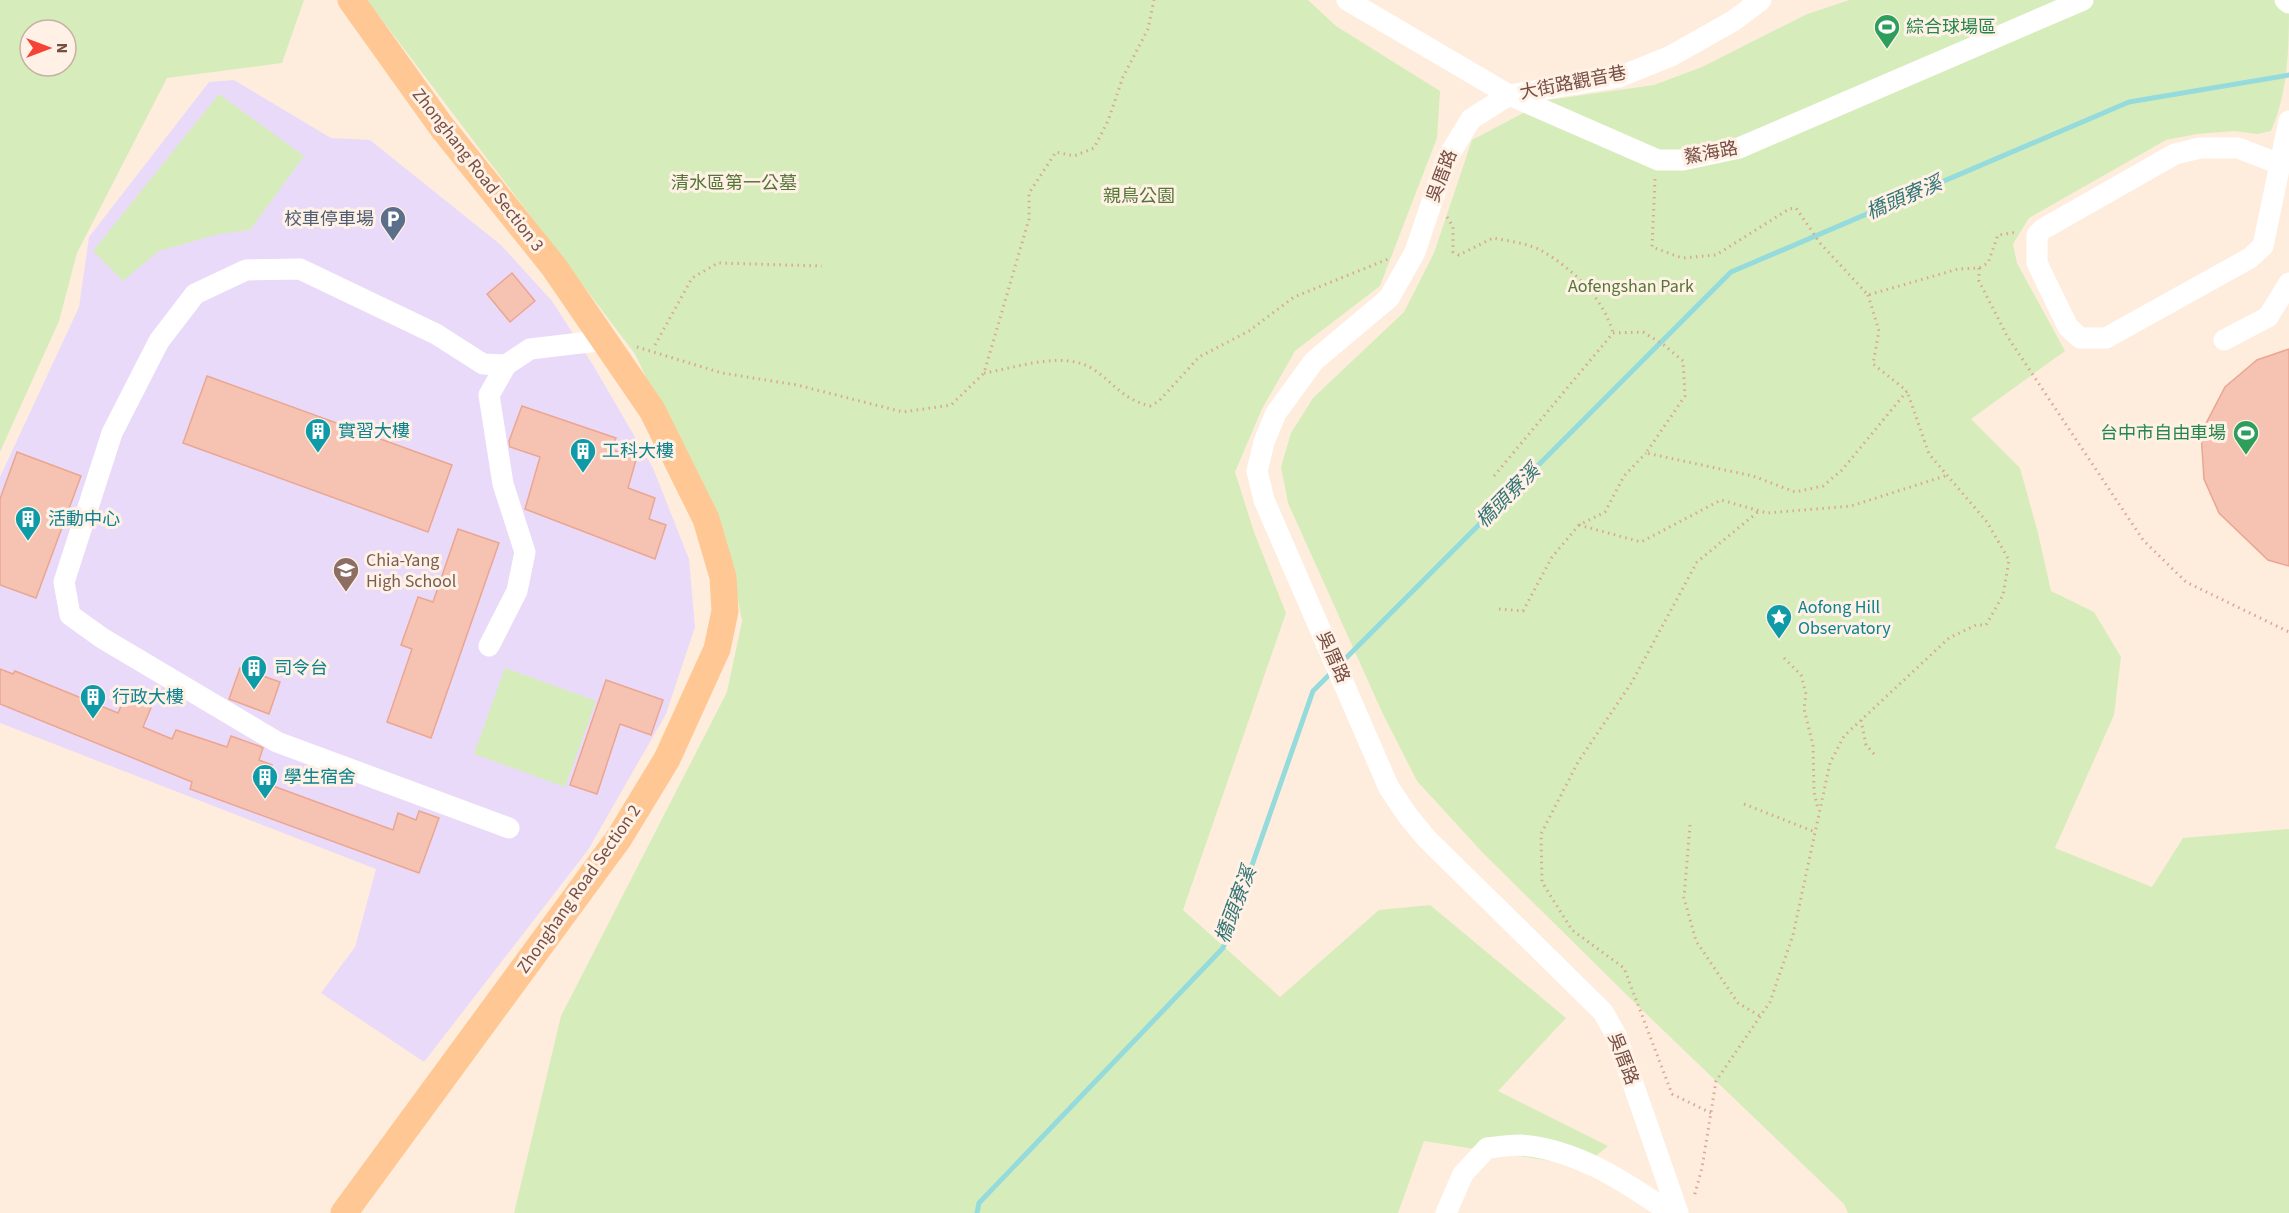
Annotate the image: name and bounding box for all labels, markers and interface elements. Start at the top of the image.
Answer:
sports icon: 綜合球場區 [1872,12,1902,50]
place label: 綜合球場區 [1906,15,1996,40]
north arrow [18,18,78,78]
text: N [51,43,73,53]
street label: 大街路觀音巷 [1518,60,1628,106]
street label: Zhonghang Road Section 3 [406,83,550,257]
street label: 鰲海路 [1682,136,1740,170]
street label: 吳厝路 [1421,146,1463,206]
water label: 橋頭寮溪 [1862,168,1949,227]
park label: 清水區第一公墓 [671,171,797,196]
park label: 親鳥公園 [1103,184,1175,209]
parking icon: 校車停車場 [378,204,408,242]
place label: 校車停車場 [284,207,374,232]
park label: Aofengshan Park [1568,274,1694,299]
building icon: 實習大樓 [303,416,333,454]
sports icon: 台中市自由車場 [2231,418,2261,456]
place label: 實習大樓 [338,419,410,444]
place label: 台中市自由車場 [2100,421,2226,446]
building icon: 工科大樓 [568,436,598,474]
place label: 工科大樓 [602,439,674,464]
water label: 橋頭寮溪 [1470,456,1548,534]
building icon: 活動中心 [13,504,43,542]
place label: 活動中心 [48,507,120,532]
place label: Chia-Yang High School [366,548,456,594]
school or university icon: Chia-Yang High School [331,555,361,593]
place label: Aofong Hill Observatory [1798,595,1891,641]
place icon: Aofong Hill Observatory [1764,602,1794,640]
street label: 吳厝路 [1311,627,1355,687]
building icon: 司令台 [239,653,269,691]
place label: 司令台 [274,656,328,681]
building icon: 行政大樓 [78,682,108,720]
place label: 行政大樓 [112,685,184,710]
building icon: 學生宿舍 [250,762,280,800]
place label: 學生宿舍 [284,765,356,790]
street label: Zhonghang Road Section 2 [511,799,647,979]
water label: 橋頭寮溪 [1209,860,1264,947]
street label: 吳厝路 [1602,1029,1644,1089]

